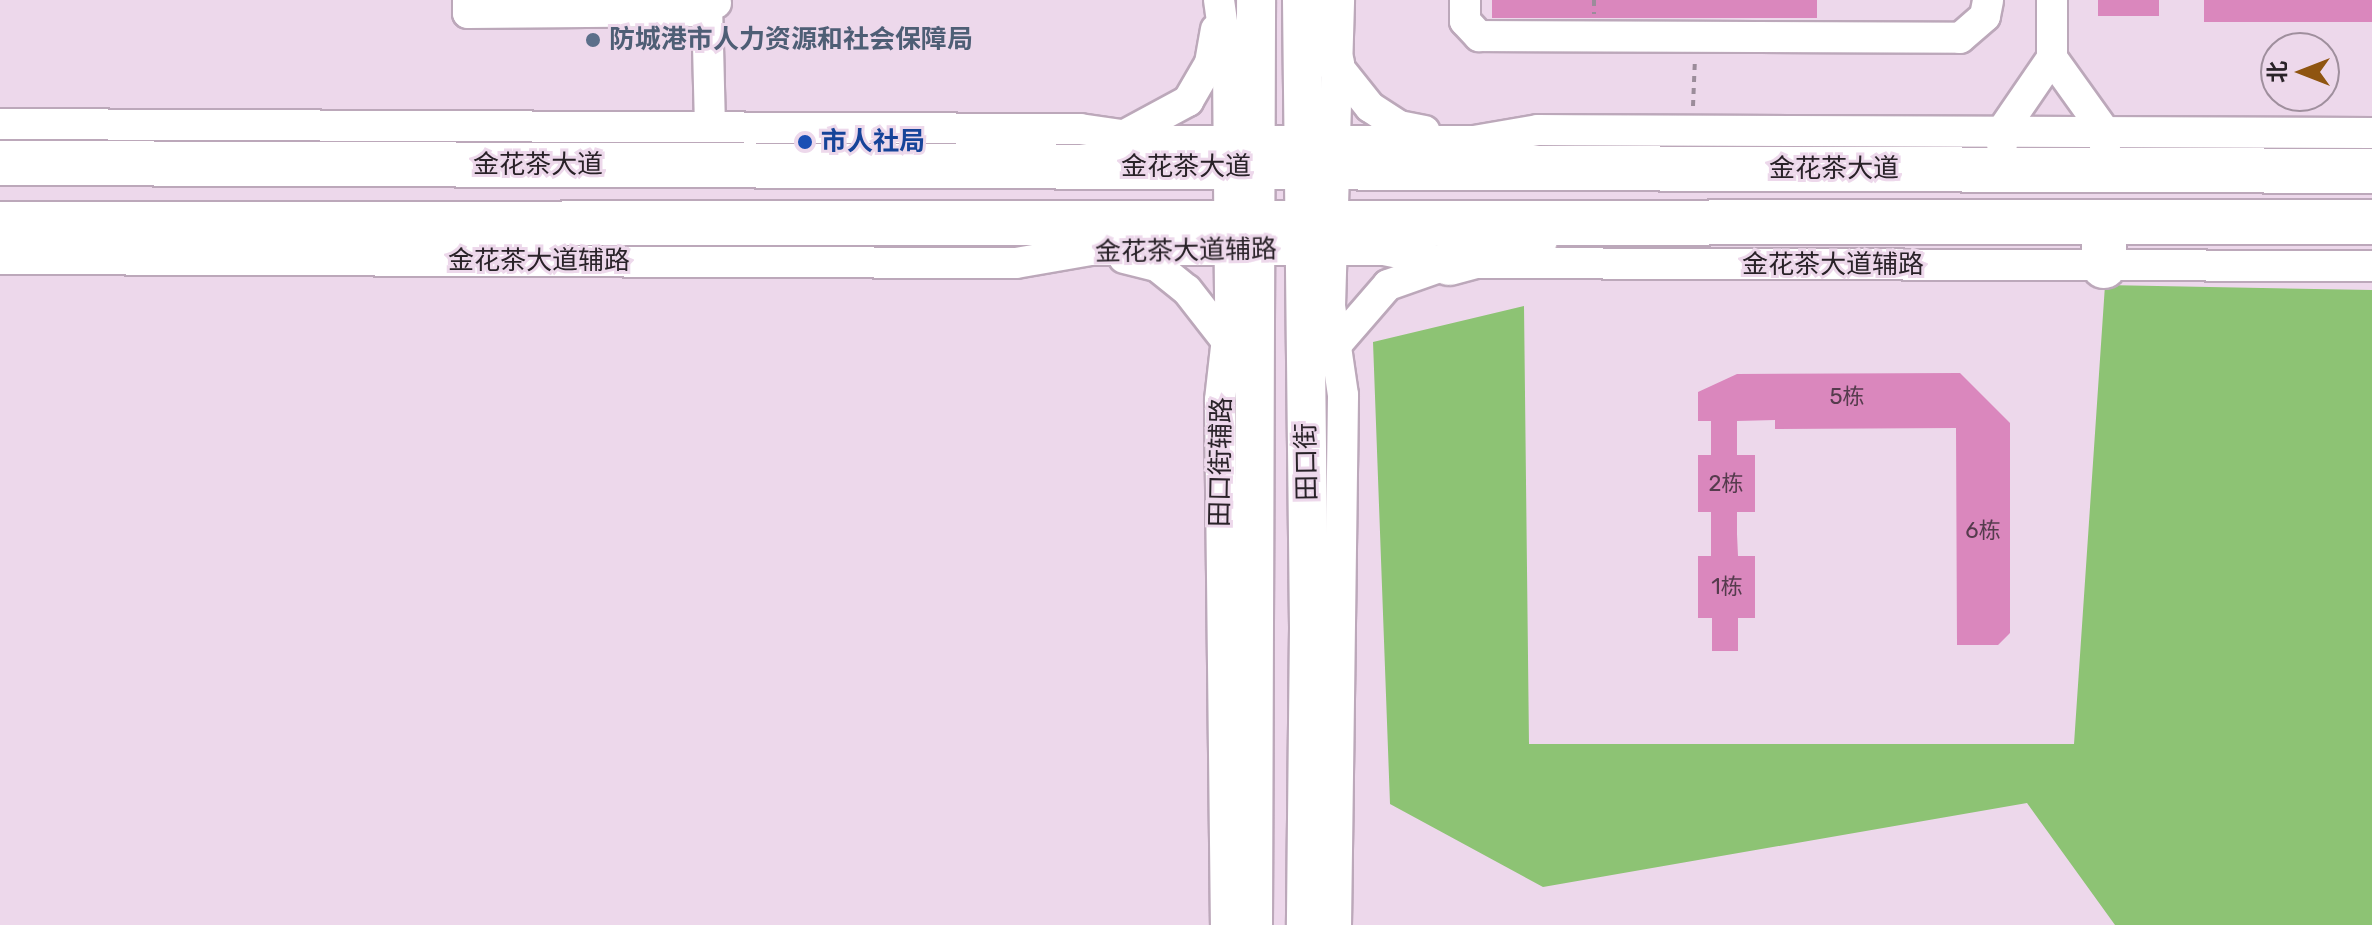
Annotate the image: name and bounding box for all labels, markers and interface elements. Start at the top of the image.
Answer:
place label: 防城港市人力资源和社会保障局 [609,24,973,56]
marker: 防城港市人力资源和社会保障局 [584,31,602,49]
north arrow [2260,32,2340,112]
text: 北 [2264,61,2291,83]
place label: 市人社局 [821,126,925,158]
marker: 市人社局 [796,133,814,151]
street label: 金花茶大道 [473,149,603,181]
street label: 金花茶大道 [1121,151,1251,183]
street label: 金花茶大道 [1769,153,1899,185]
street label: 金花茶大道辅路 [1095,234,1277,268]
street label: 金花茶大道辅路 [448,245,630,277]
street label: 金花茶大道辅路 [1742,249,1924,281]
house number: 5栋 [1829,384,1865,410]
street label: 田口街辅路 [1204,397,1238,527]
street label: 田口街 [1291,423,1323,501]
house number: 2栋 [1709,471,1743,497]
house number: 6栋 [1965,518,2001,544]
house number: 1栋 [1711,574,1743,600]

